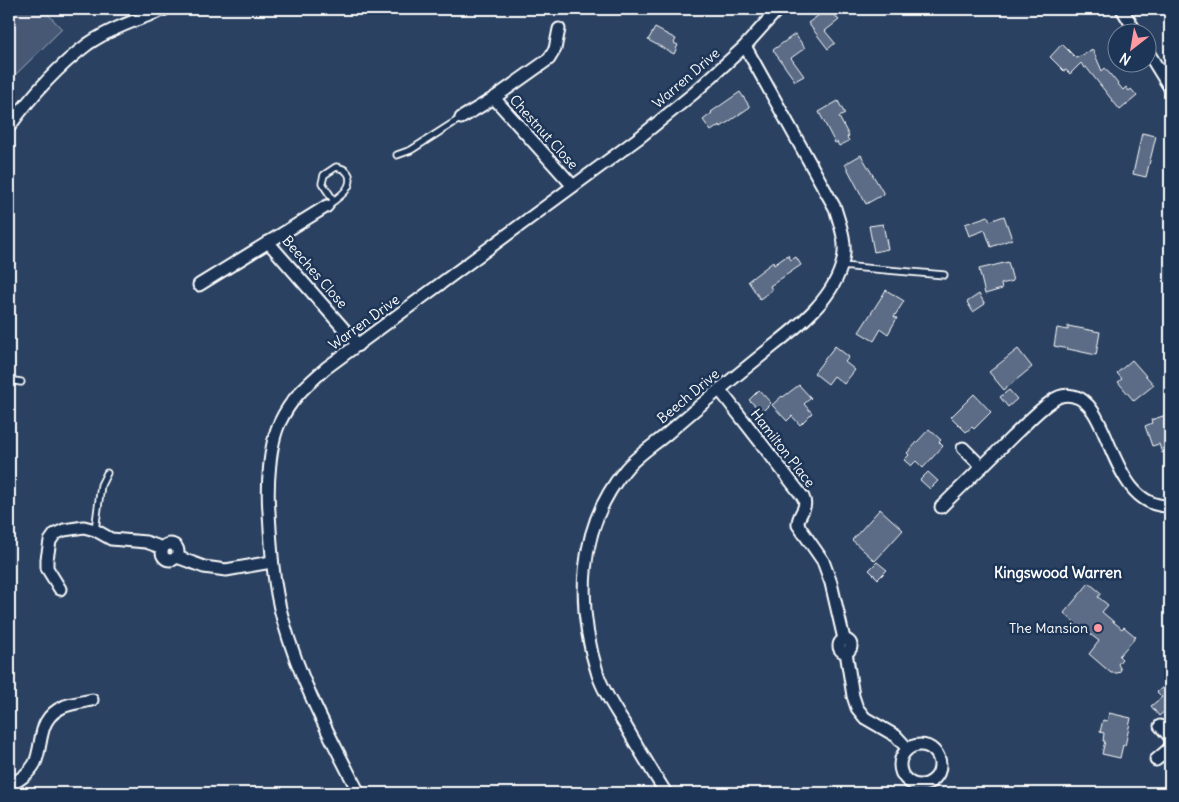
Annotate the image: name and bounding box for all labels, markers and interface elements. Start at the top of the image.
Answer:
north arrow [1106,22,1156,72]
street label: Warren Drive [649,44,723,112]
text: N [1117,49,1134,69]
street label: Chestnut Close [506,91,582,173]
street label: Beeches Close [278,232,352,312]
street label: Warren Drive [325,290,403,354]
street label: Beech Drive [653,365,723,427]
street label: Hamilton Place [747,405,819,491]
district label: Kingswood Warren [994,563,1122,583]
place label: The Mansion [1009,619,1088,637]
marker: The Mansion [1092,622,1104,634]

